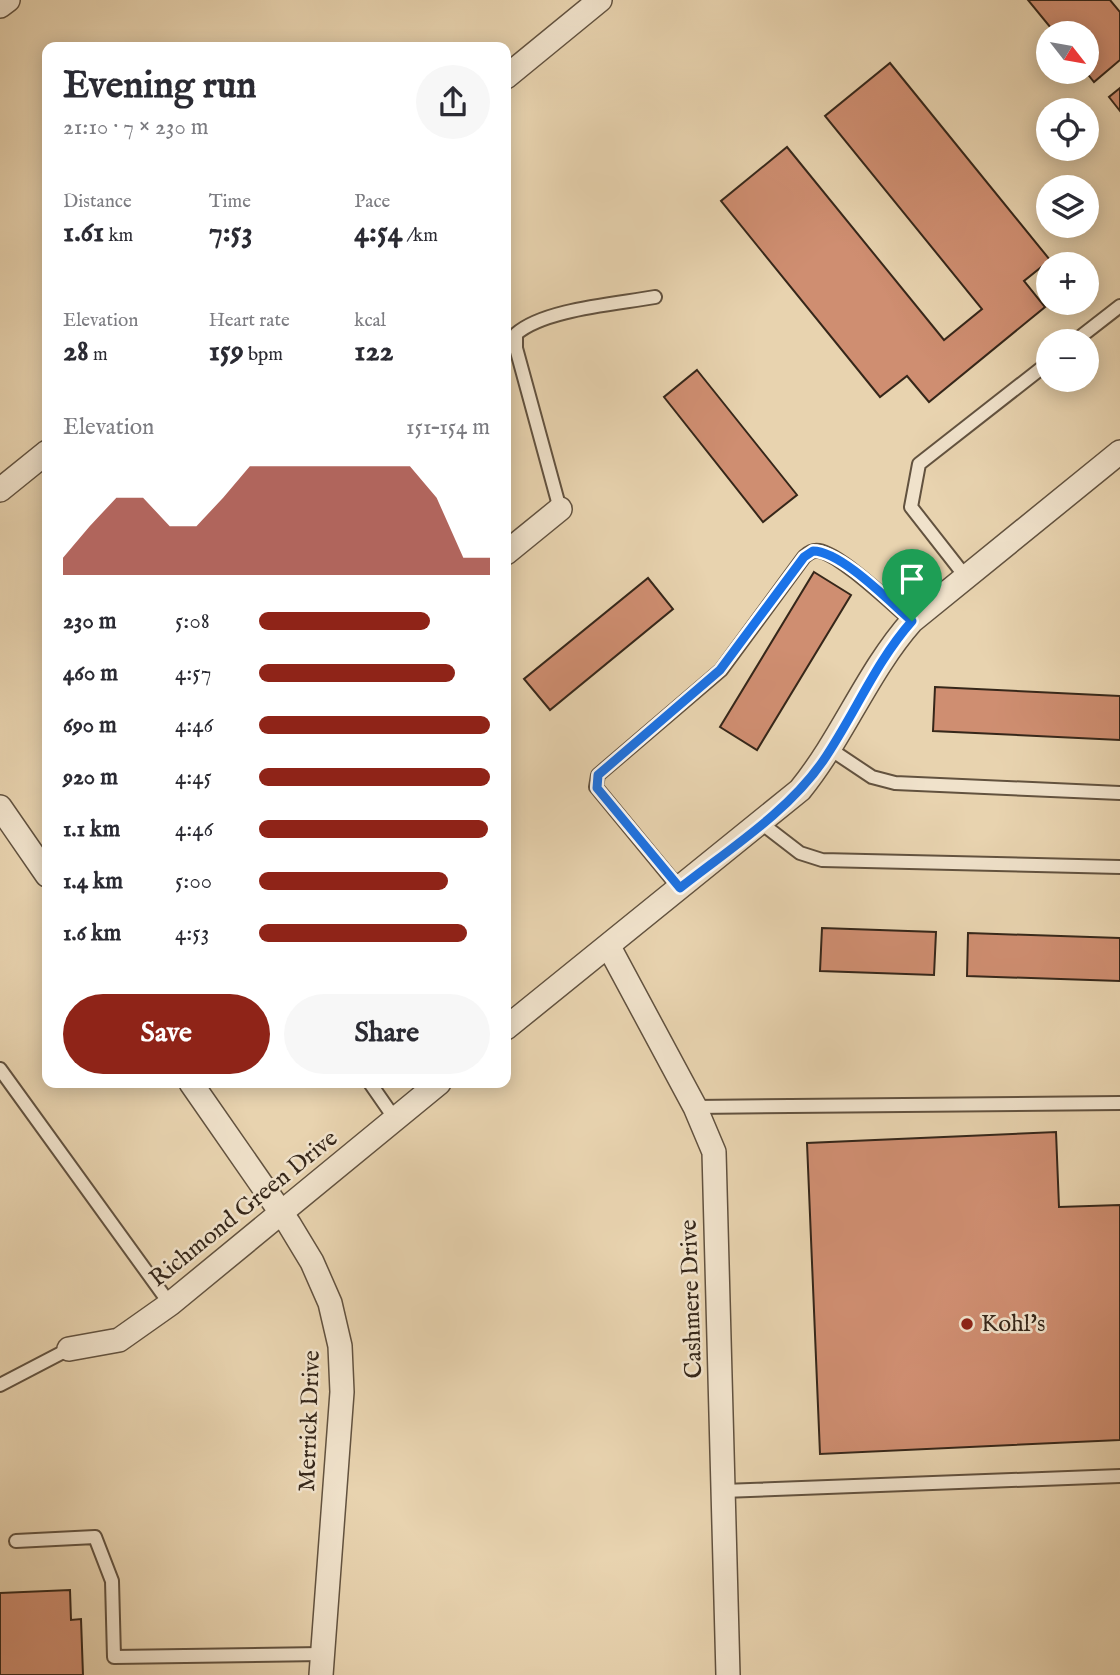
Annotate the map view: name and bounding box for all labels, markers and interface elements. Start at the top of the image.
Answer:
north arrow [1036,21,1099,84]
map controls [1036,21,1099,392]
text: Evening run [63,63,257,111]
button: share [416,65,490,139]
button: locate [1036,98,1099,161]
text: 21:10 · 7 × 230 m [63,113,209,142]
button: layers [1036,175,1099,238]
text: Distance [63,190,132,214]
text: Time [209,190,251,214]
text: Pace [354,190,390,214]
text: 1.61 [63,214,104,252]
text: 7:53 [209,214,253,252]
text: 4:54 [354,214,402,252]
text: km [104,224,133,248]
text: /km [402,224,438,248]
button: + [1036,252,1099,315]
text: Elevation [63,309,138,333]
text: Heart rate [209,309,290,333]
text: kcal [354,309,386,333]
button: − [1036,329,1099,392]
text: 28 [63,333,89,371]
text: 159 [209,333,244,371]
text: 122 [354,333,394,371]
text: m [89,343,108,367]
text: bpm [244,343,283,367]
text: Elevation [63,413,154,442]
text: 151–154 m [406,413,490,442]
pin [882,549,942,621]
icon: arrive [893,560,931,598]
text: 230 m [63,607,116,636]
text: 5:08 [175,607,210,636]
text: 460 m [63,659,118,688]
text: 4:57 [175,659,211,688]
text: 690 m [63,711,117,740]
text: 4:46 [175,711,213,740]
text: 920 m [63,763,118,792]
text: 4:45 [175,763,212,792]
text: 1.1 km [63,815,120,844]
text: 4:46 [175,815,213,844]
text: 1.4 km [63,867,123,896]
text: 5:00 [175,867,212,896]
text: 1.6 km [63,919,121,948]
text: 4:53 [175,919,209,948]
button: Save [63,994,270,1074]
button: Share [284,994,490,1074]
street label: Richmond Green Drive [144,1123,344,1295]
street label: Cashmere Drive [674,1219,710,1379]
place label: Kohl's [981,1309,1045,1340]
marker: Kohl's [959,1316,975,1332]
street label: Merrick Drive [292,1350,328,1492]

